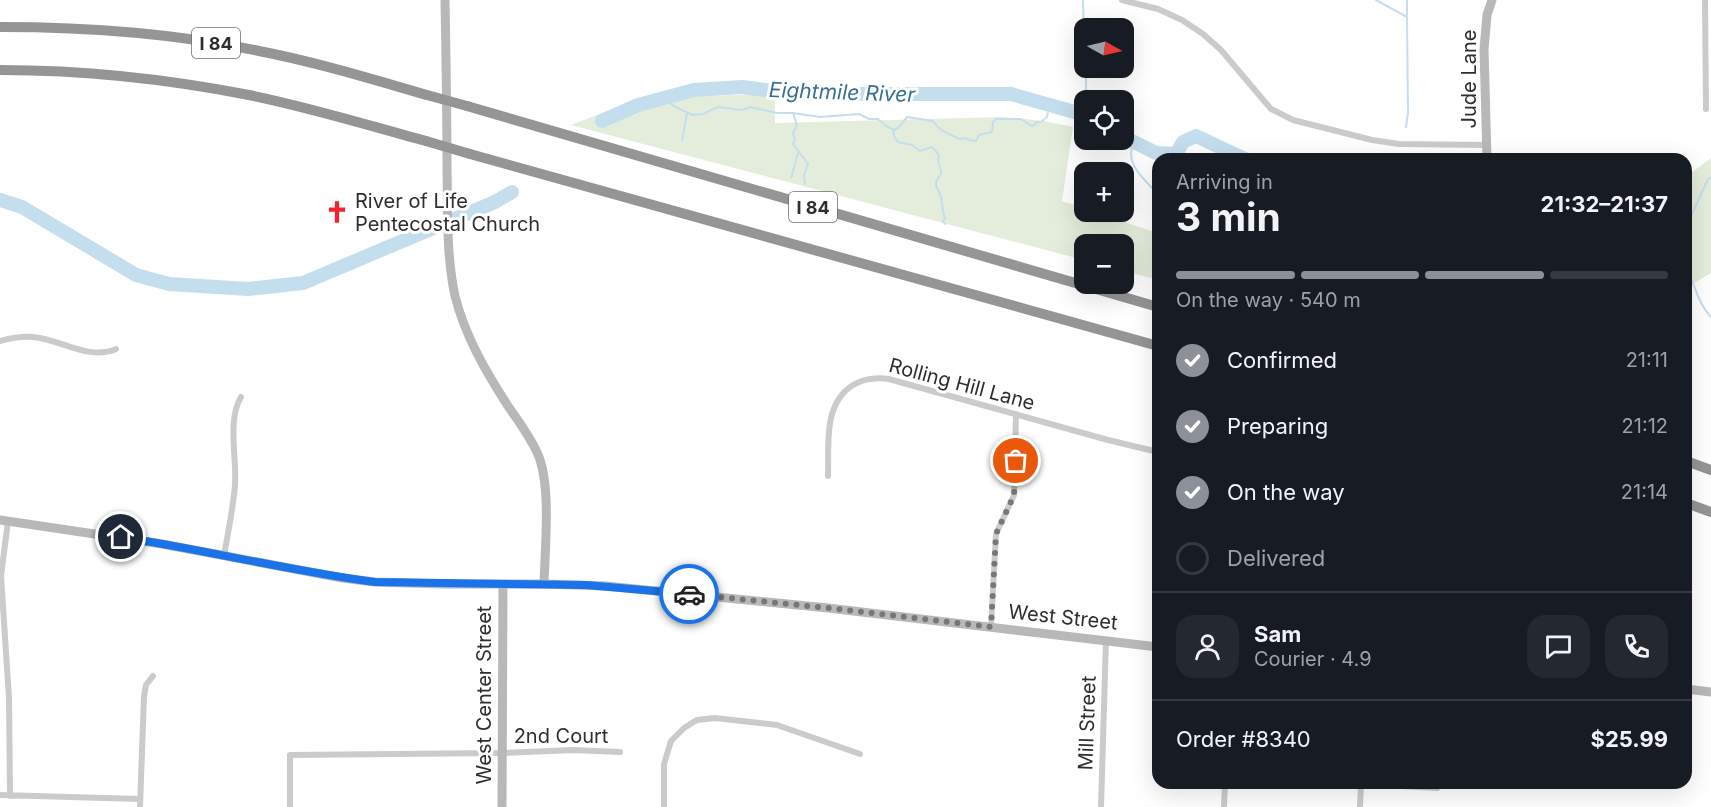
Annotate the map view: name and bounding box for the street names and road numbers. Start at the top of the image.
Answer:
road number: I 84 [192,28,240,58]
street label: Jude Lane [1457,30,1481,128]
road number: I 84 [789,192,837,222]
street label: Rolling Hill Lane [887,353,1037,415]
street label: West Street [1007,599,1119,635]
street label: West Center Street [472,605,496,784]
street label: Mill Street [1073,675,1101,771]
street label: 2nd Court [514,724,609,748]

